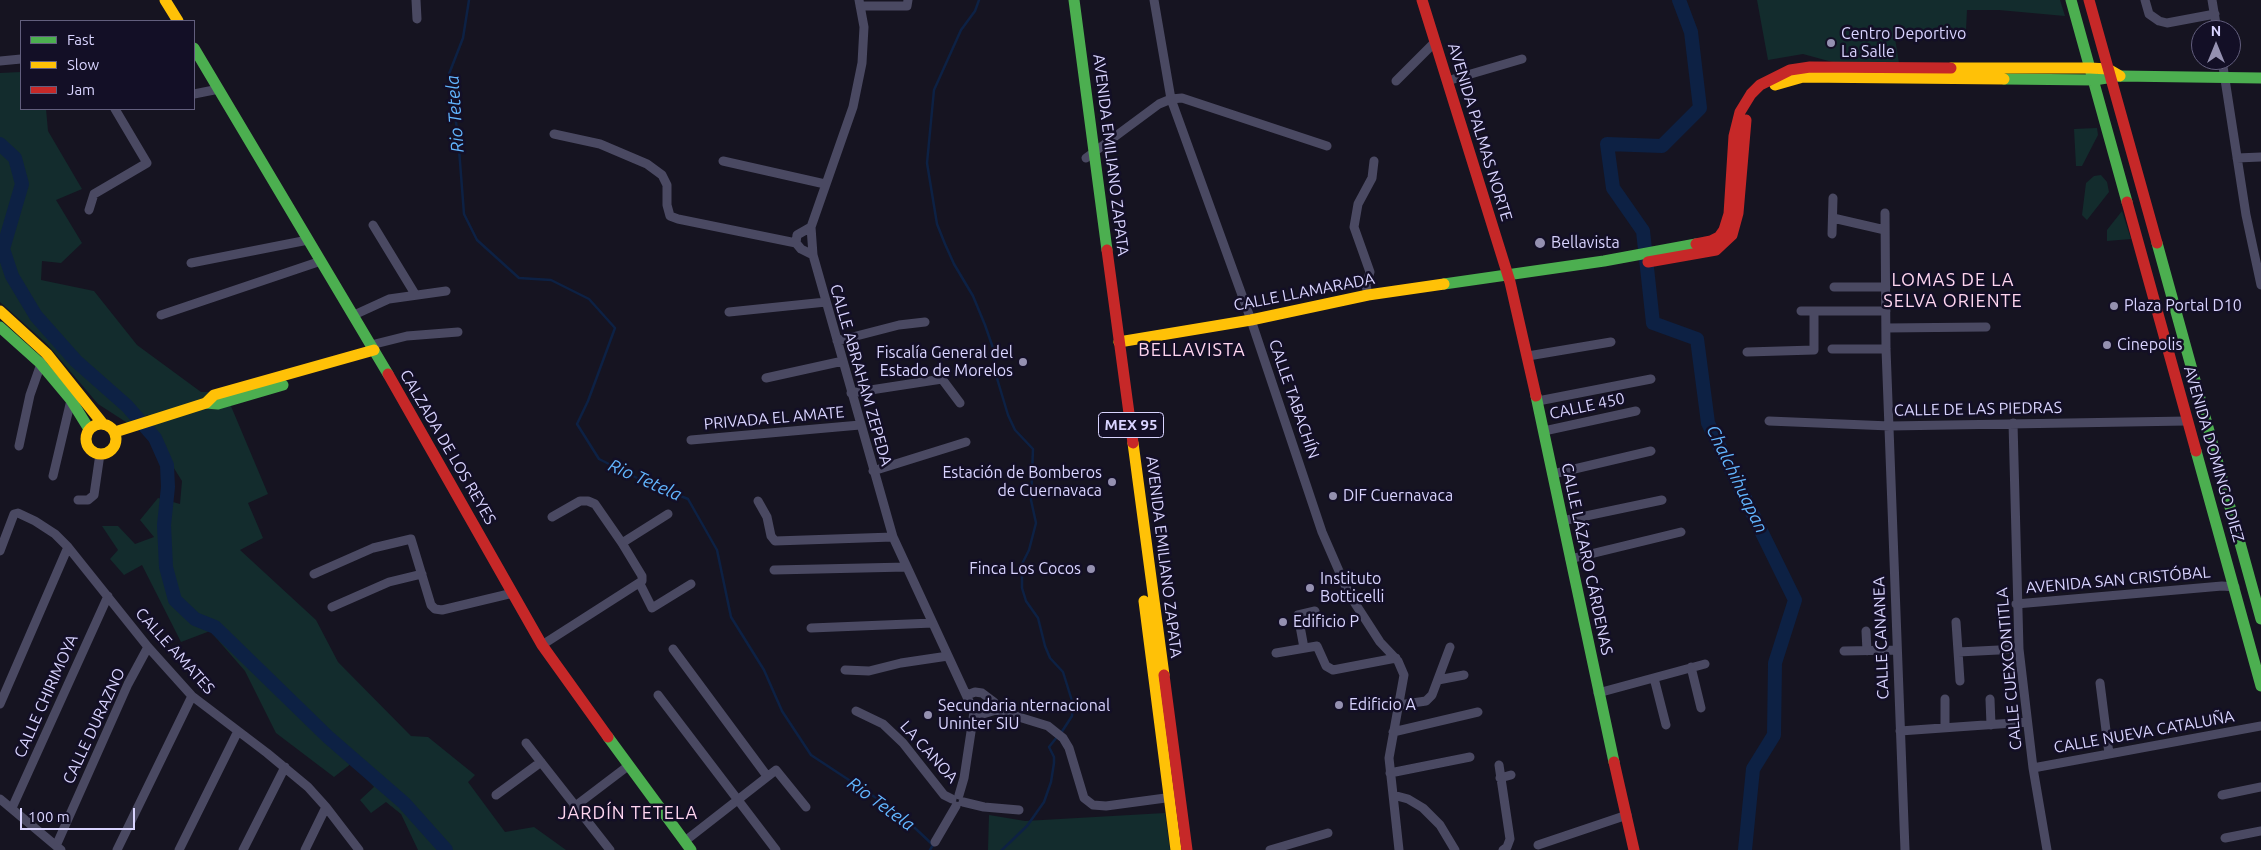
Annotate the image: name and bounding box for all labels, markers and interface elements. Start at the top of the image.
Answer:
legend [20,20,195,110]
north arrow [2191,20,2241,70]
text: N [2211,23,2221,39]
place label: Centro Deportivo La Salle [1841,24,1966,62]
text: Fast [67,31,94,48]
marker: Centro Deportivo La Salle [1825,37,1837,49]
street label: AVENIDA PALMAS NORTE [1444,41,1516,223]
street label: AVENIDA EMILIANO ZAPATA [1089,53,1133,257]
text: Slow [67,56,99,73]
water label: Rio Tetela [442,75,468,153]
text: Jam [67,81,95,98]
place label: Bellavista [1551,233,1620,253]
marker: Bellavista [1533,236,1547,250]
street label: CALLE LLAMARADA [1232,269,1376,315]
district label: LOMAS DE LA SELVA ORIENTE [1882,269,2024,312]
street label: CALLE ABRAHAM ZEPEDA [826,282,896,468]
place label: Plaza Portal D10 [2124,296,2242,316]
marker: Plaza Portal D10 [2108,300,2120,312]
place label: Cinepolis [2117,335,2182,355]
street label: CALLE TABACHÍN [1265,337,1323,461]
district label: BELLAVISTA [1137,339,1247,361]
marker: Cinepolis [2101,339,2113,351]
place label: Fiscalía General del Estado de Morelos [876,343,1013,381]
marker: Fiscalía General del Estado de Morelos [1017,356,1029,368]
street label: AVENIDA DOMINGO DIEZ [2180,364,2248,544]
street label: CALZADA DE LOS REYES [396,366,500,528]
street label: CALLE 450 [1548,389,1626,423]
street label: CALLE DE LAS PIEDRAS [1894,398,2062,420]
street label: PRIVADA EL AMATE [703,402,845,434]
road number: MEX 95 [1098,412,1164,438]
water label: Chalchihuapan [1702,421,1772,537]
water label: Rio Tetela [605,454,685,506]
street label: AVENIDA EMILIANO ZAPATA [1142,455,1186,659]
street label: CALLE LÁZARO CÁRDENAS [1557,461,1617,657]
place label: Estación de Bomberos de Cuernavaca [942,463,1102,501]
marker: Estación de Bomberos de Cuernavaca [1106,476,1118,488]
place label: DIF Cuernavaca [1343,486,1453,506]
marker: DIF Cuernavaca [1327,490,1339,502]
place label: Finca Los Cocos [969,559,1081,579]
street label: AVENIDA SAN CRISTÓBAL [2025,562,2211,598]
marker: Finca Los Cocos [1085,563,1097,575]
place label: Instituto Botticelli [1320,569,1384,607]
street label: CALLE CANANEA [1869,576,1893,700]
marker: Instituto Botticelli [1304,582,1316,594]
street label: CALLE CUEXCONTITLA [1992,587,2026,751]
street label: CALLE AMATES [131,604,219,698]
place label: Edificio P [1293,612,1359,632]
marker: Edificio P [1277,616,1289,628]
street label: CALLE CHIRIMOYA [10,631,82,761]
street label: CALLE DURAZNO [59,665,129,787]
place label: Edificio A [1349,695,1416,715]
place label: Secundaria nternacional Uninter SIU [938,696,1110,734]
marker: Edificio A [1333,699,1345,711]
street label: CALLE NUEVA CATALUÑA [2052,707,2236,757]
marker: Secundaria nternacional Uninter SIU [922,709,934,721]
street label: LA CANOA [896,717,962,787]
water label: Rio Tetela [843,772,919,836]
scale bar [22,798,138,830]
district label: JARDÍN TETELA [556,802,700,824]
text: 100 m [28,808,70,825]

